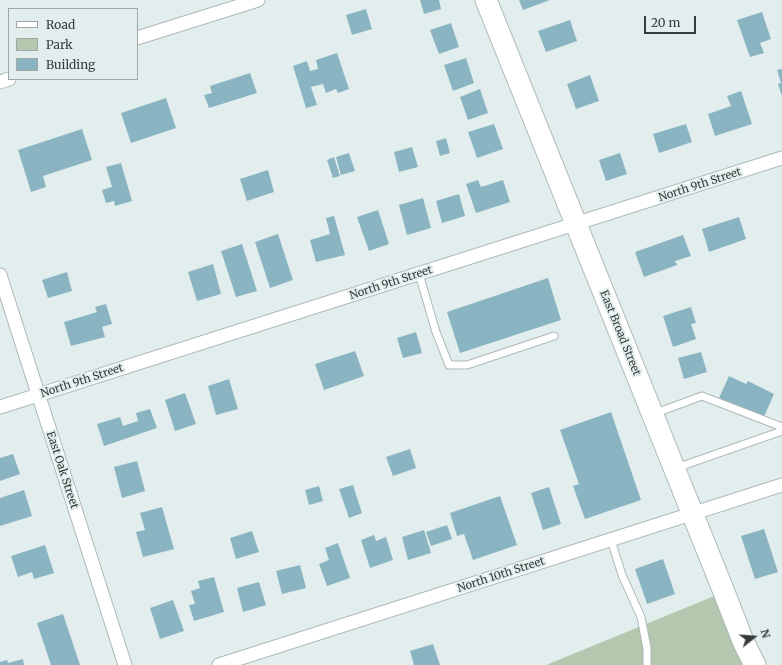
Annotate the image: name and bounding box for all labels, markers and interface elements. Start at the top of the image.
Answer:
legend [8,8,138,80]
scale bar [646,8,698,34]
text: 20 m [651,15,680,30]
text: Road [46,17,75,32]
text: Park [46,37,73,52]
text: Building [46,57,95,72]
street label: North 9th Street [657,165,743,205]
street label: North 9th Street [348,263,434,303]
street label: East Broad Street [597,288,643,378]
street label: North 9th Street [39,361,125,401]
street label: East Oak Street [43,430,81,510]
street label: North 10th Street [456,555,546,595]
north arrow [734,617,774,657]
text: N [758,627,773,640]

